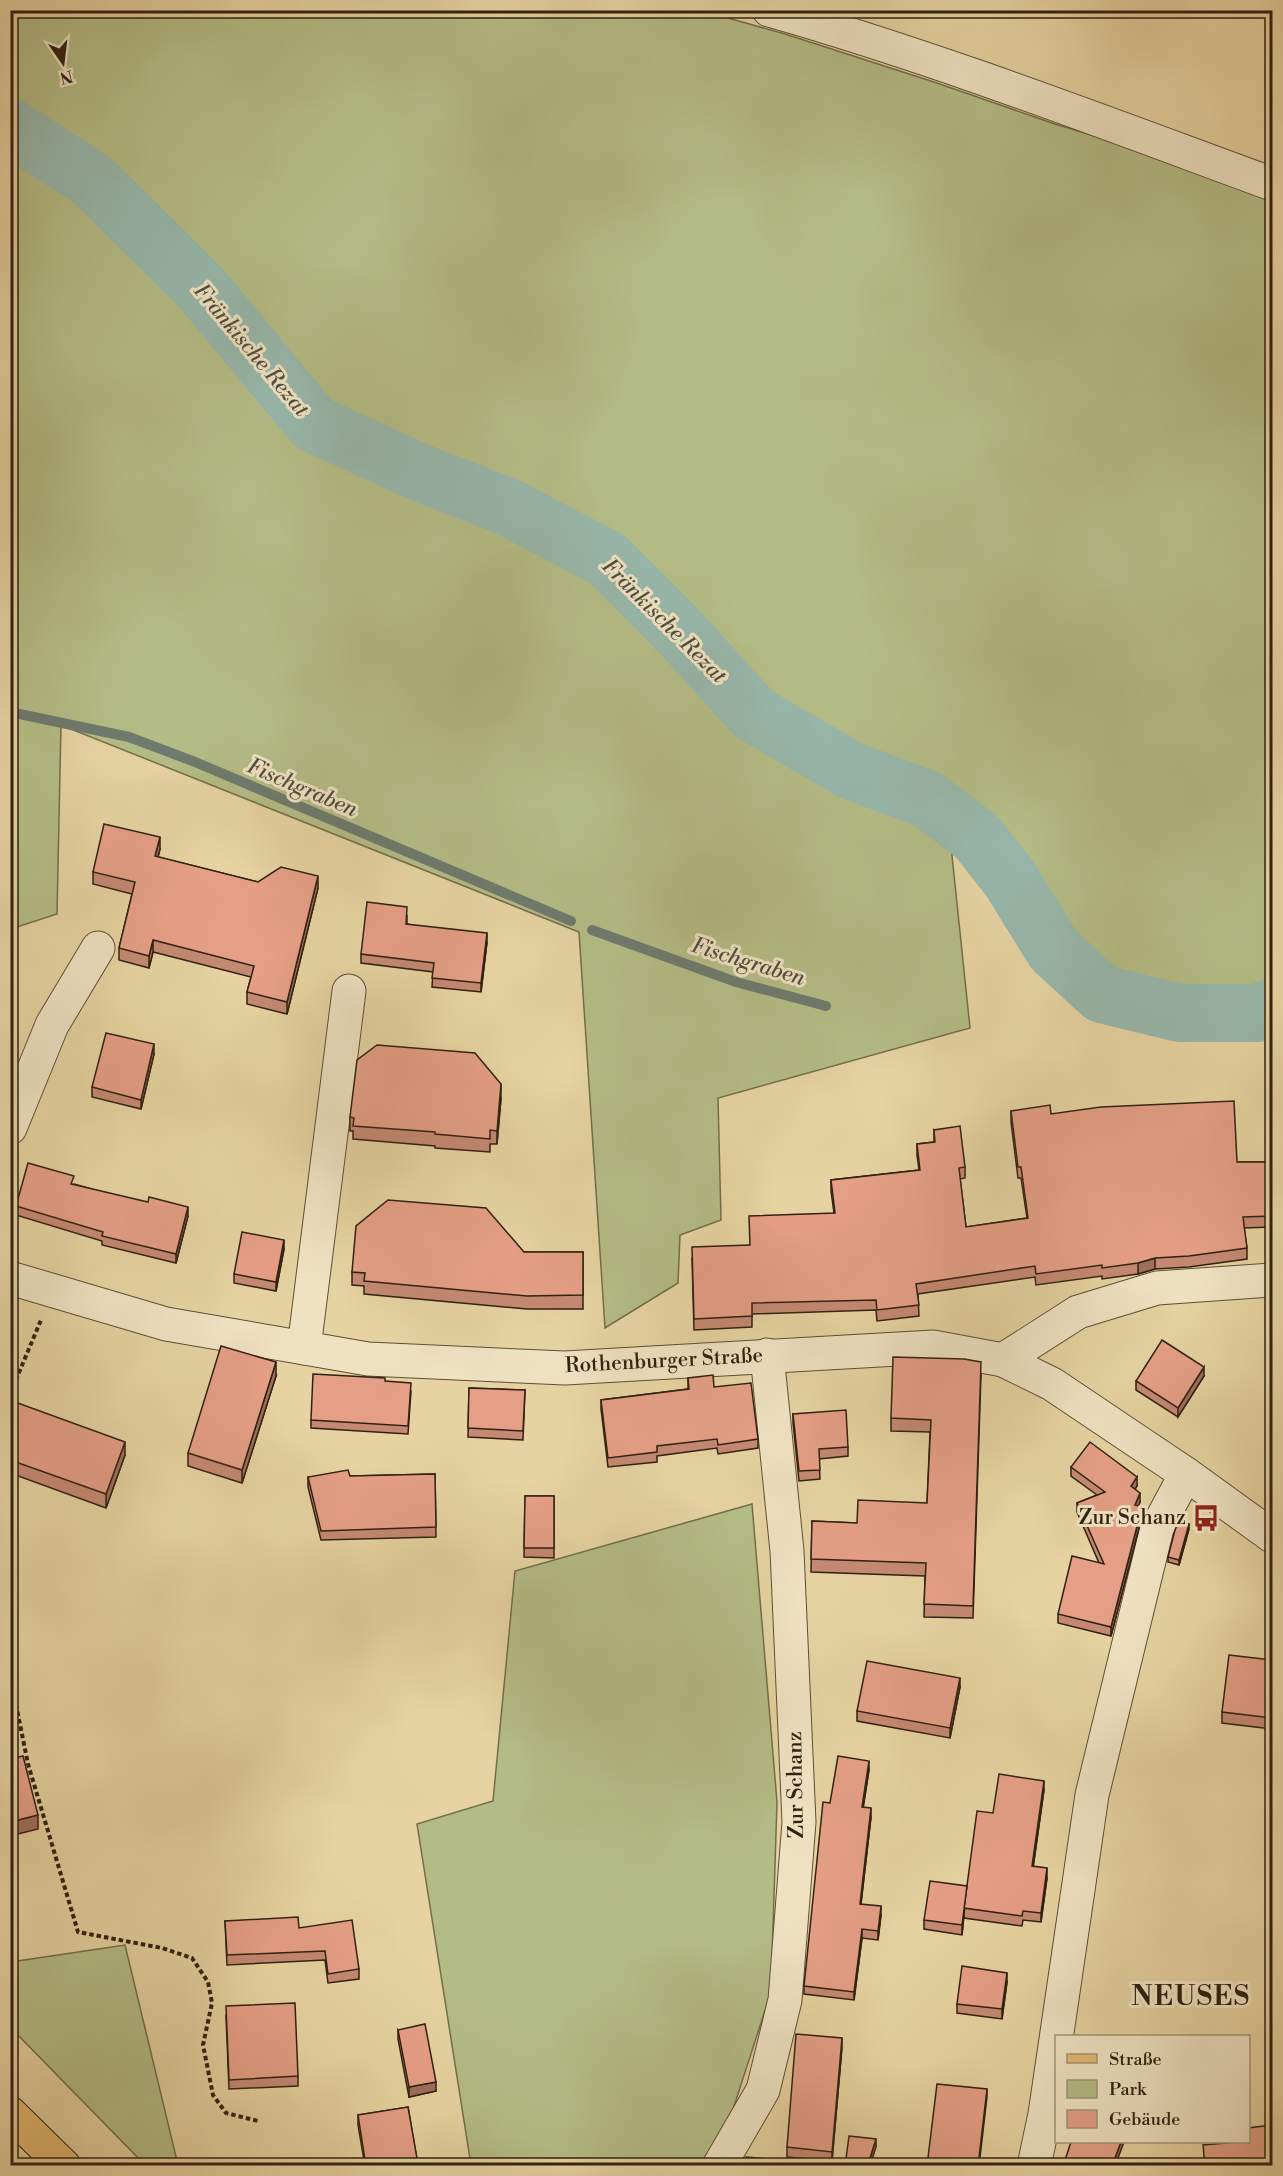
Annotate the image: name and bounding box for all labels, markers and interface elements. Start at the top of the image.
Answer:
north arrow [33,33,93,93]
text: N [57,65,75,88]
water label: Fränkische Rezat [187,278,315,423]
water label: Fränkische Rezat [596,553,733,690]
water label: Fischgraben [243,753,362,824]
water label: Fischgraben [688,932,809,992]
street label: Rothenburger Straße [564,1343,764,1379]
bus stop icon: Zur Schanz [1191,1503,1221,1533]
place label: Zur Schanz [1079,1505,1186,1531]
street label: Zur Schanz [782,1731,810,1839]
district label: NEUSES [1131,1980,1251,2014]
legend [1055,2035,1250,2143]
text: Straße [1109,2048,1162,2071]
text: Park [1109,2078,1148,2101]
text: Gebäude [1109,2108,1180,2131]

